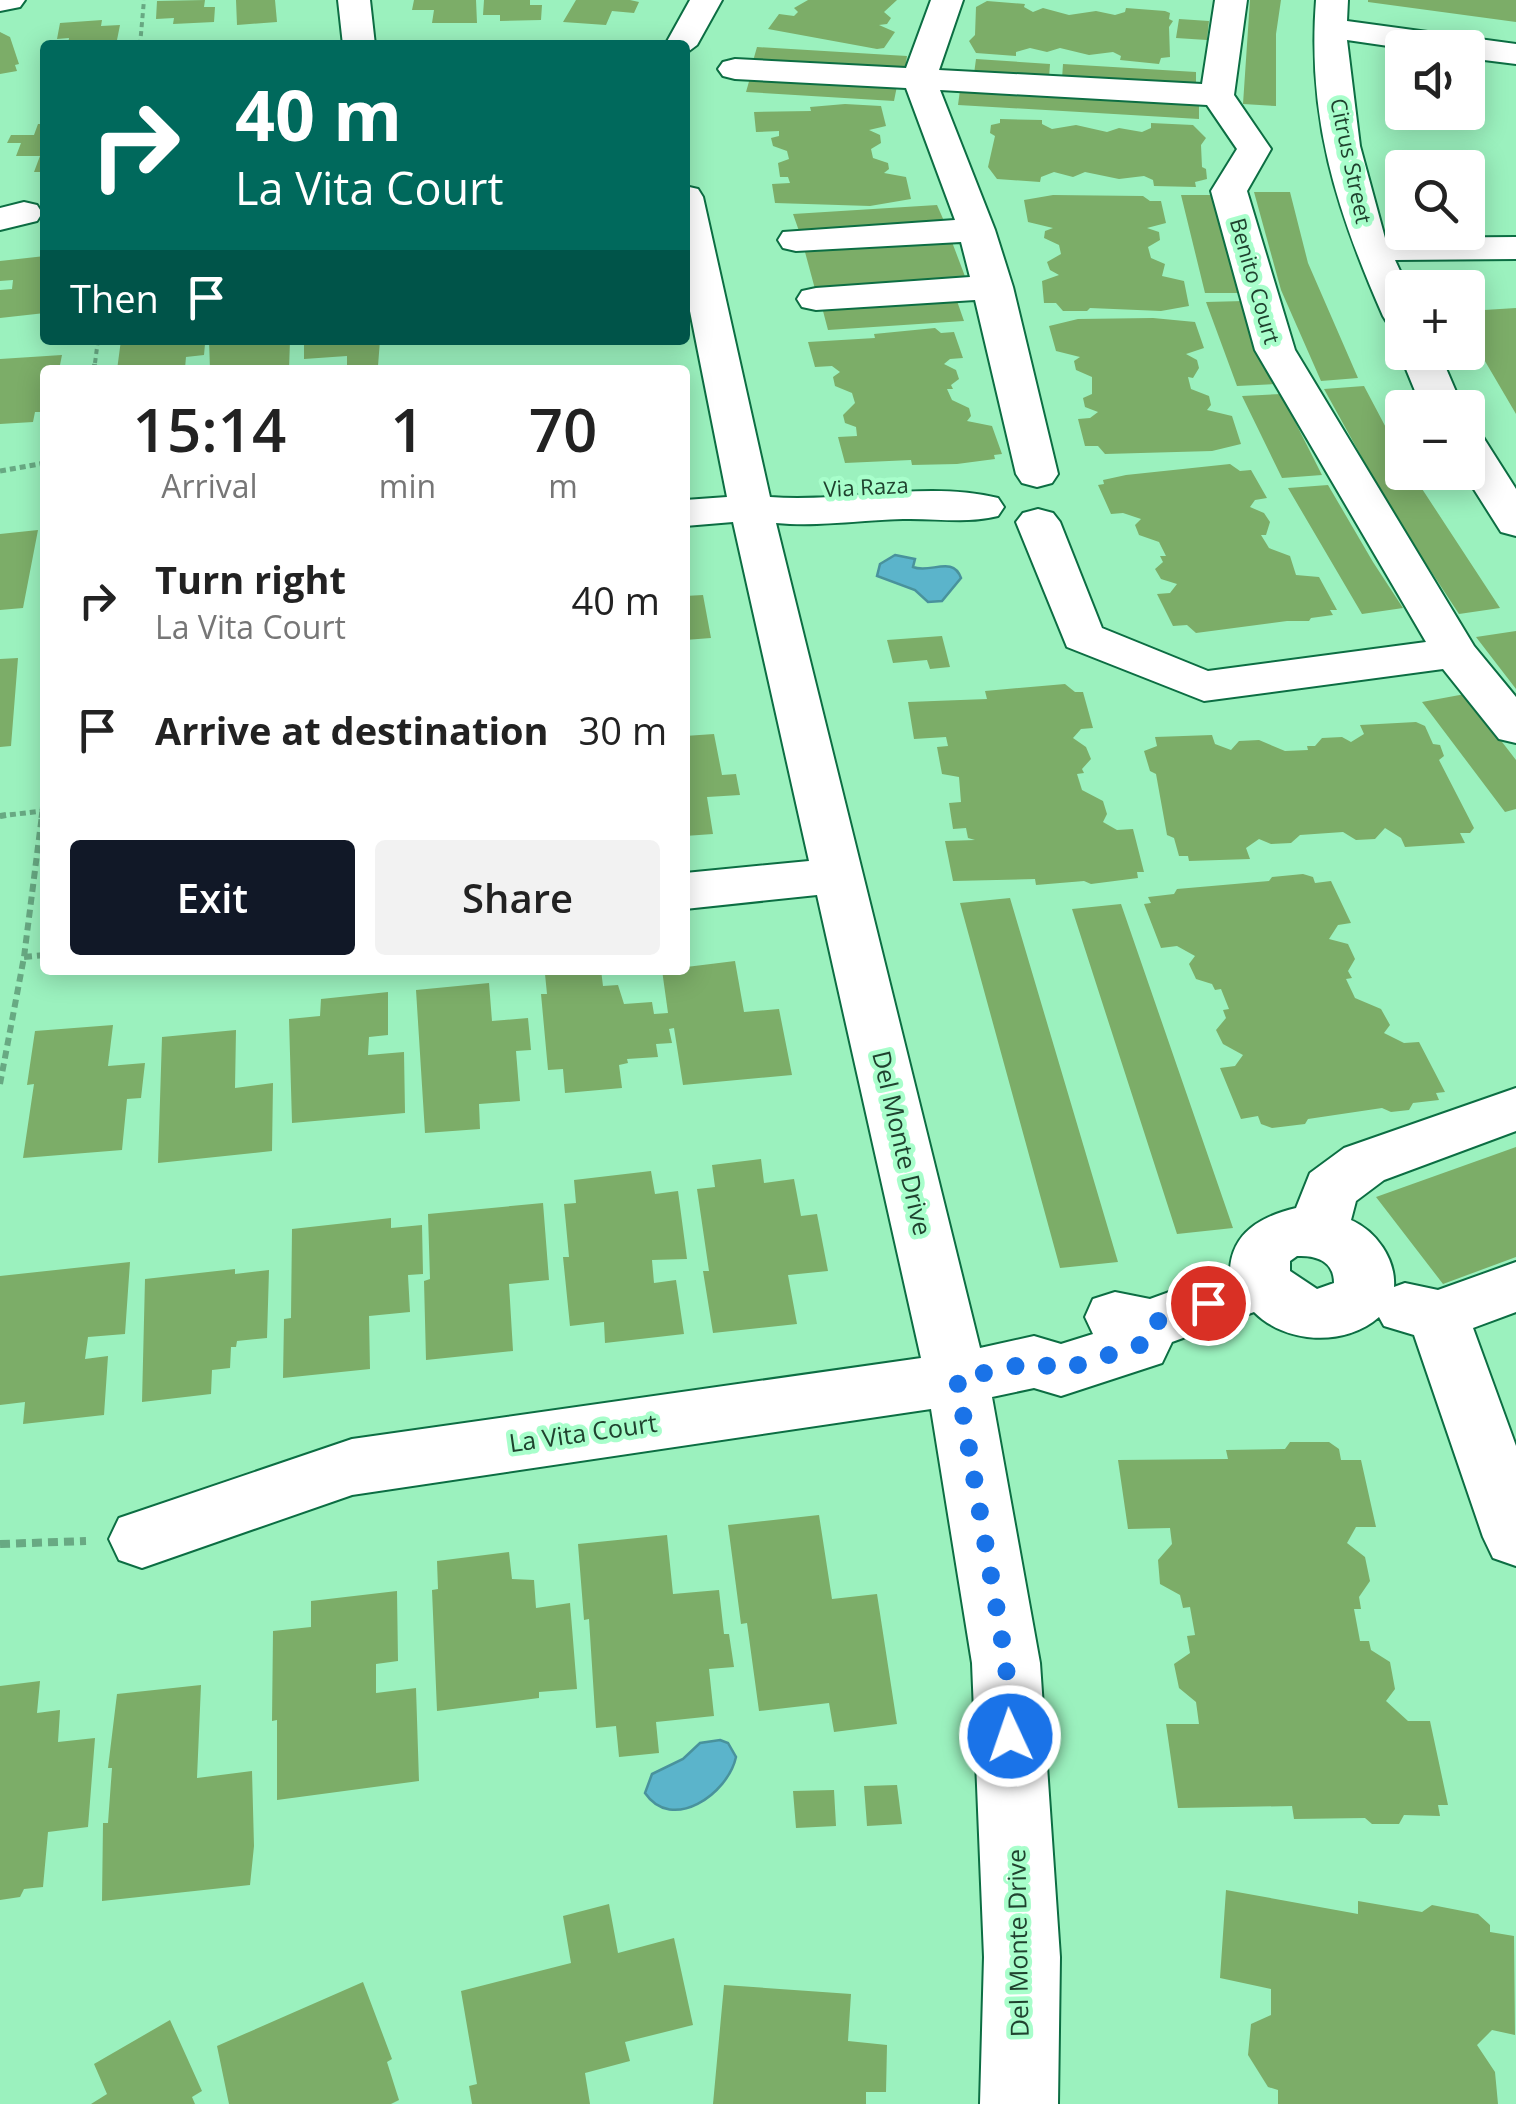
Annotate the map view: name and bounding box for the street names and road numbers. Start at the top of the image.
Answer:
street label: Citrus Street [1324,95,1380,226]
street label: Benito Court [1224,214,1288,347]
street label: Via Raza [823,469,909,503]
street label: Del Monte Drive [865,1047,941,1238]
street label: La Vita Court [507,1405,659,1459]
street label: Del Monte Drive [998,1848,1036,2038]

